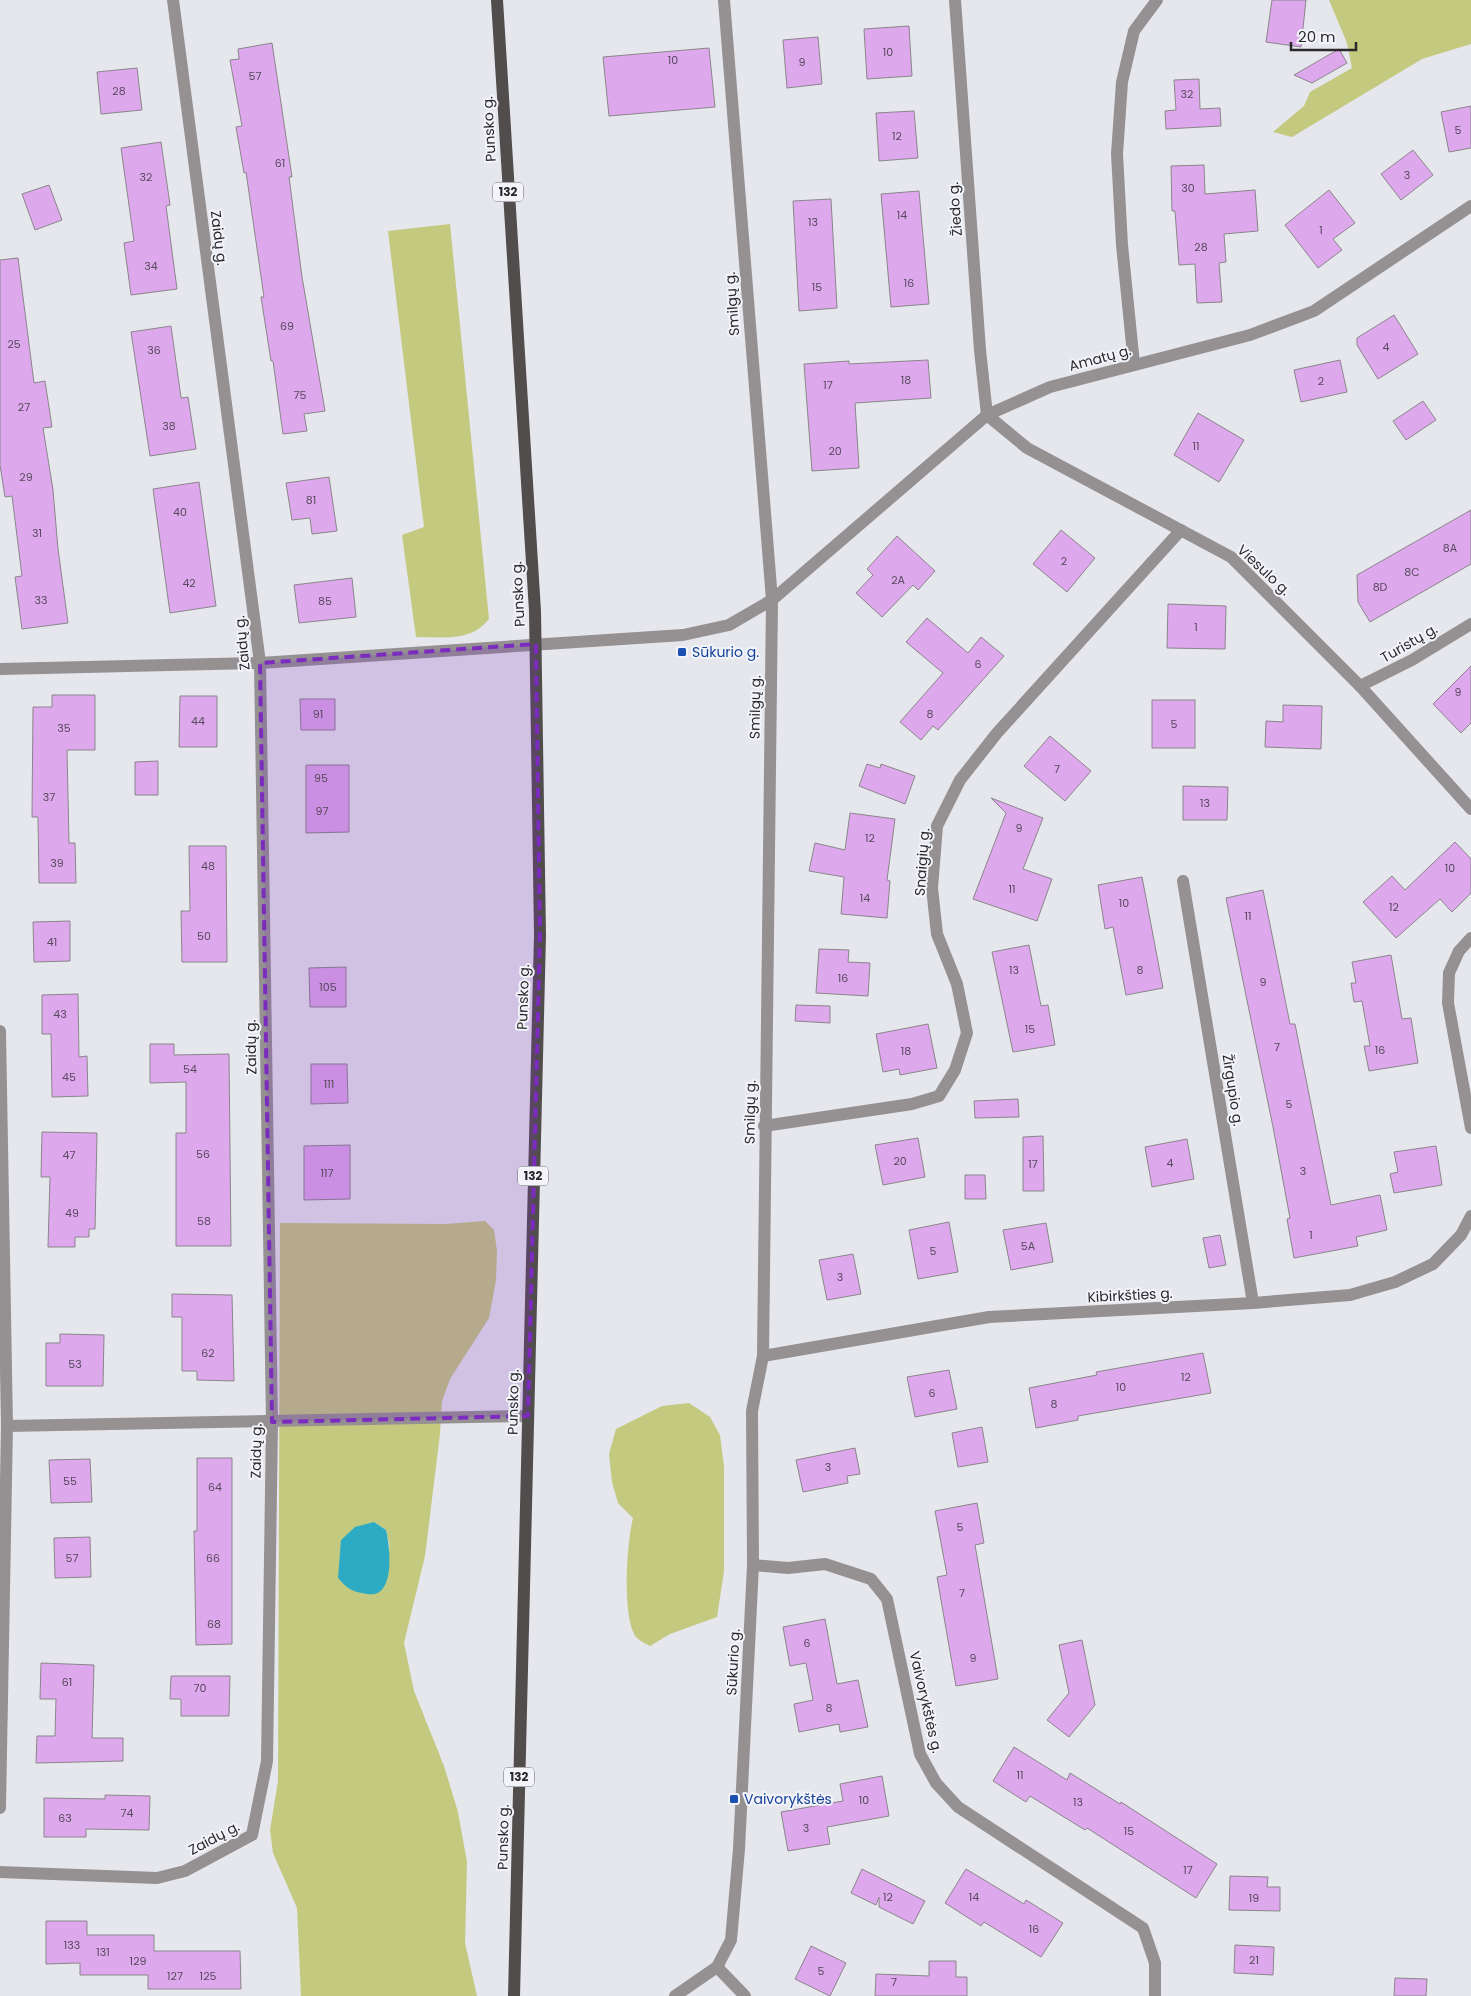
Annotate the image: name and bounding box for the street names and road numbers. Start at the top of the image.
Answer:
street label: Punsko g. [477,96,501,162]
street label: Žiedo g. [943,181,967,237]
road number: 132 [493,182,523,202]
street label: Zaidų g. [206,209,232,267]
street label: Smilgų g. [720,271,744,337]
street label: Amatų g. [1067,340,1133,376]
street label: Viesulo g. [1233,540,1295,600]
street label: Punsko g. [506,561,530,627]
street label: Zaidų g. [229,615,255,671]
street label: Turistų g. [1377,619,1441,667]
street label: Smilgų g. [744,675,766,739]
street label: Snaigių g. [910,827,934,897]
street label: Punsko g. [512,964,534,1030]
street label: Zaidų g. [241,1019,261,1075]
street label: Žirgupio g. [1217,1053,1249,1128]
street label: Smilgų g. [739,1080,761,1144]
road number: 132 [518,1166,548,1186]
street label: Kibirkšties g. [1087,1283,1173,1307]
street label: Punsko g. [502,1369,524,1435]
street label: Zaidų g. [246,1423,266,1479]
street label: Sūkurio g. [721,1628,745,1696]
street label: Vaivorykštės g. [905,1649,947,1755]
road number: 132 [504,1768,534,1786]
street label: Punsko g. [492,1804,514,1870]
street label: Zaidų g. [185,1816,243,1860]

